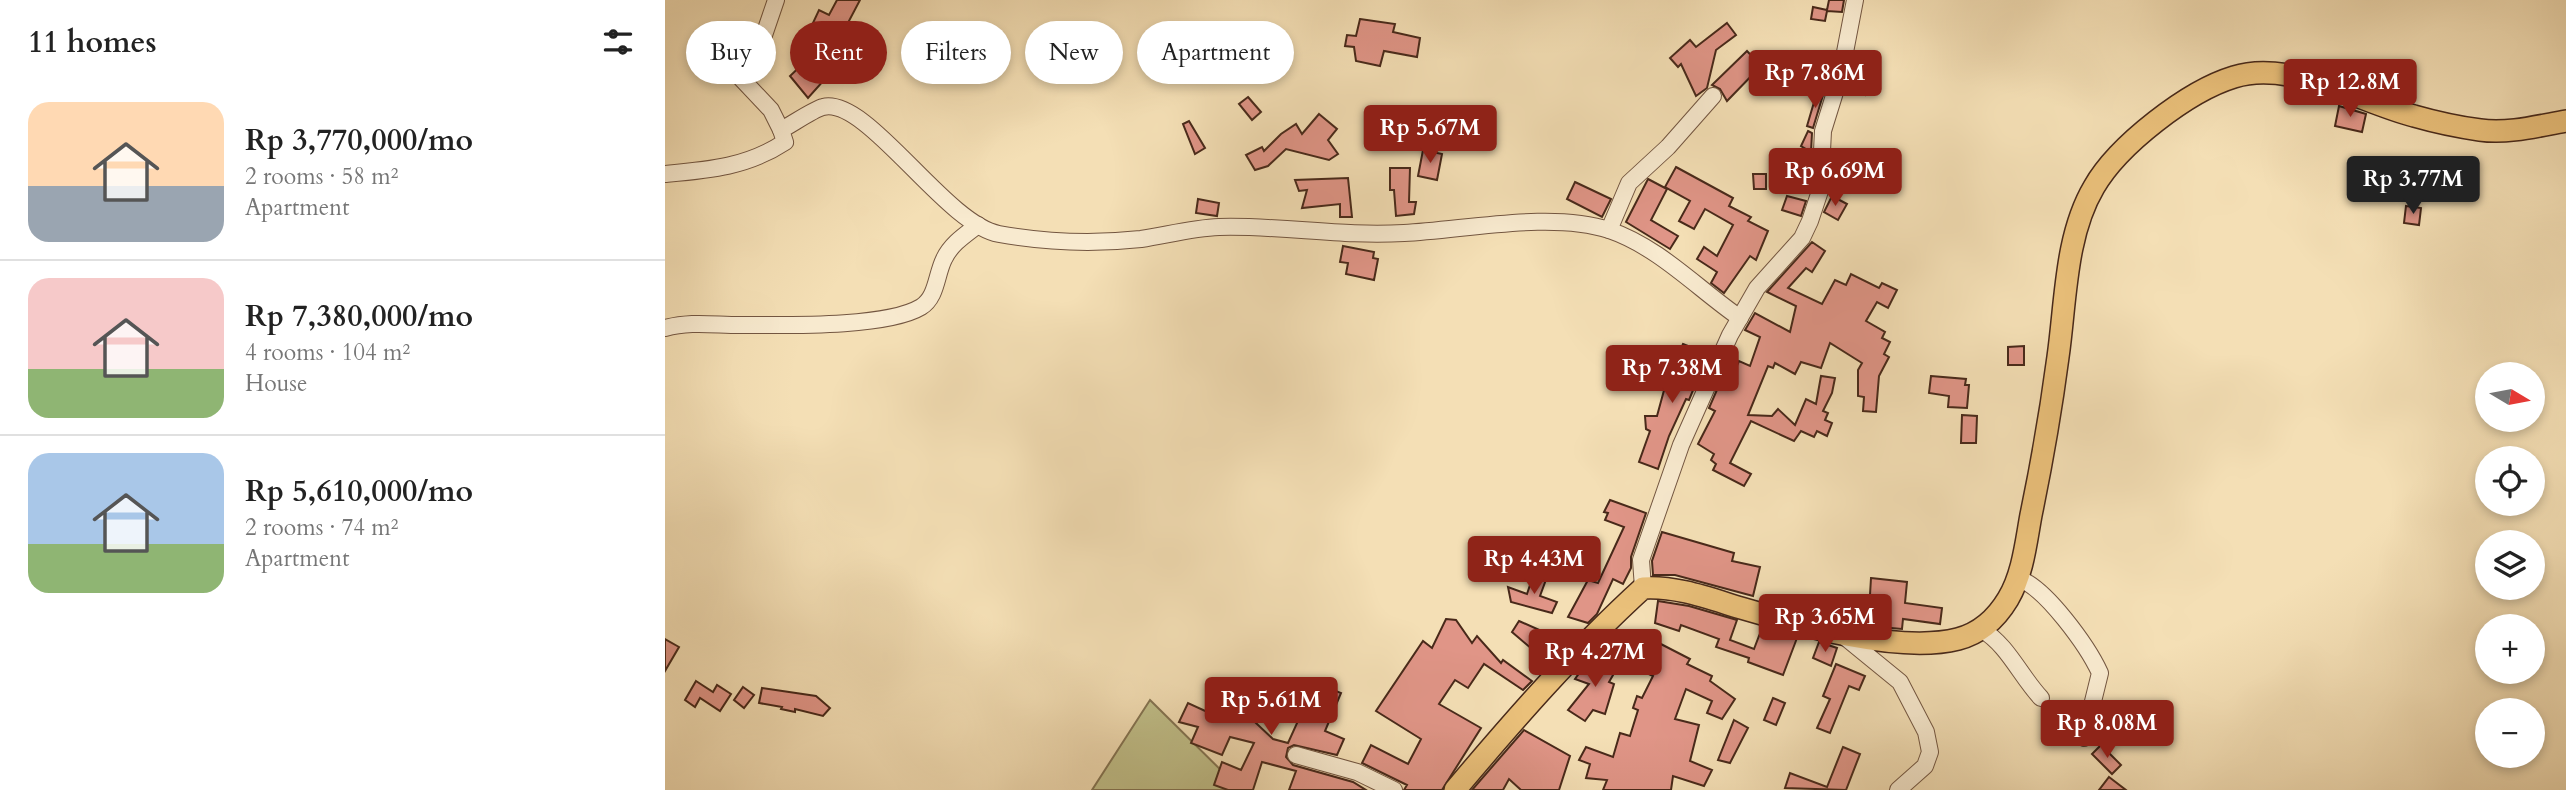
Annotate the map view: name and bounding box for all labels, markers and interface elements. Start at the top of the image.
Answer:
chip: Buy [686,21,776,84]
chip: Rent [790,21,887,84]
chip: Filters [901,21,1011,84]
chip: New [1025,21,1123,84]
chip: Apartment [1137,21,1294,84]
text: 11 homes [28,22,157,63]
icon: filters [599,23,637,61]
pin: Rp 7.86M [1743,50,1887,110]
text: Rp 7.86M [1765,57,1865,88]
pin: Rp 12.8M [2278,60,2422,119]
text: Rp 12.8M [2300,66,2400,97]
pin: Rp 5.67M [1358,106,1502,165]
text: Rp 5.67M [1380,112,1480,143]
text: Rp 3,770,000/mo [245,120,473,161]
icon: home [84,130,168,214]
pin: Rp 6.69M [1763,148,1907,208]
text: Rp 6.69M [1785,155,1885,186]
pin: Rp 3.77M [2341,156,2485,216]
text: 2 rooms · 58 m² [245,161,398,192]
text: Rp 3.77M [2363,163,2463,194]
text: Apartment [245,192,349,223]
text: Rp 7,380,000/mo [245,296,473,337]
icon: home [84,306,168,390]
text: 4 rooms · 104 m² [245,337,410,368]
pin: Rp 7.38M [1600,346,1744,405]
text: Rp 7.38M [1622,352,1722,383]
north arrow [2475,362,2545,432]
map controls [2475,362,2545,768]
text: House [245,368,307,399]
button: locate [2475,446,2545,516]
text: Rp 5,610,000/mo [245,471,473,512]
icon: home [84,481,168,565]
text: 2 rooms · 74 m² [245,512,398,543]
button: layers [2475,530,2545,600]
pin: Rp 4.43M [1462,536,1606,596]
text: Apartment [245,543,349,574]
text: Rp 4.43M [1484,543,1584,574]
pin: Rp 3.65M [1753,594,1897,654]
text: Rp 3.65M [1775,601,1875,632]
button: + [2475,614,2545,684]
pin: Rp 4.27M [1523,630,1667,689]
text: Rp 4.27M [1545,636,1645,667]
pin: Rp 5.61M [1199,678,1343,737]
text: Rp 5.61M [1221,684,1321,715]
button: − [2475,698,2545,768]
pin: Rp 8.08M [2035,700,2179,760]
text: Rp 8.08M [2057,707,2157,738]

